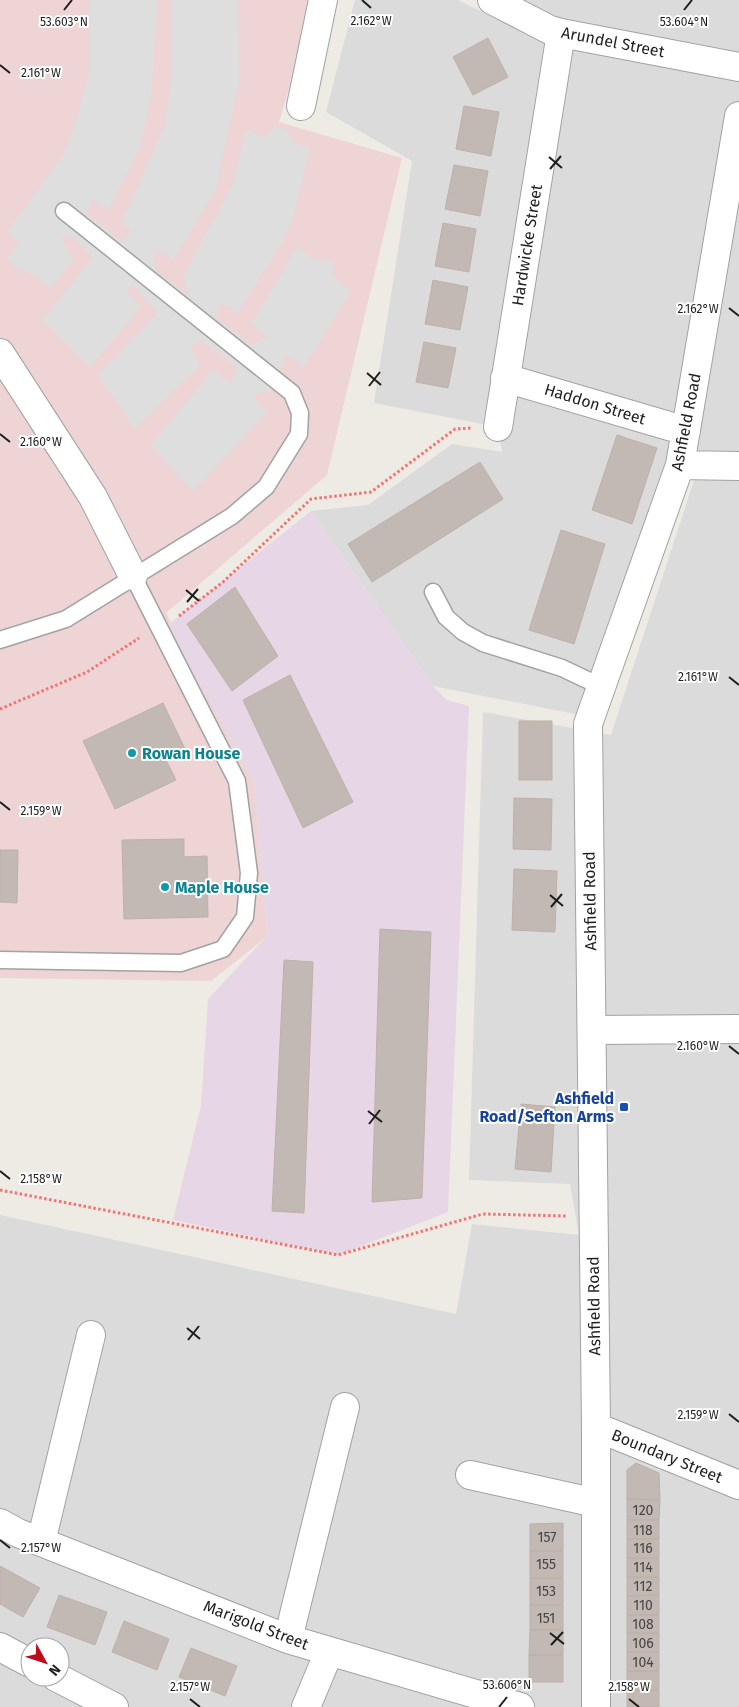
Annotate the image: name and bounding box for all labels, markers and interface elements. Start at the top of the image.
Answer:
text: 2.162°W [350,14,392,28]
text: 53.603°N [40,15,88,29]
text: 53.604°N [660,15,708,29]
street label: Arundel Street [560,23,666,61]
text: 2.161°W [21,66,61,80]
street label: Hardwicke Street [508,183,546,307]
text: 2.162°W [677,302,719,316]
street label: Ashfield Road [667,371,705,473]
street label: Haddon Street [542,380,648,429]
text: 2.160°W [20,435,62,449]
text: 2.161°W [678,670,718,684]
place label: Rowan House [142,744,240,763]
marker: Rowan House [126,747,138,759]
text: 2.159°W [20,804,62,818]
street label: Ashfield Road [580,851,600,951]
place label: Maple House [175,878,269,897]
marker: Maple House [159,881,171,893]
text: 2.160°W [677,1039,719,1053]
place label: Ashfield Road/Sefton Arms [479,1089,614,1126]
marker: Ashfield Road/Sefton Arms [618,1101,630,1113]
text: 2.158°W [20,1172,62,1186]
street label: Ashfield Road [584,1256,604,1356]
text: 2.159°W [677,1408,719,1422]
street label: Boundary Street [609,1425,725,1487]
house number: 120 [633,1502,654,1519]
house number: 118 [633,1522,653,1539]
house number: 157 [538,1529,556,1546]
house number: 116 [633,1540,653,1557]
text: 2.157°W [21,1541,61,1555]
house number: 155 [536,1556,556,1573]
house number: 114 [633,1559,653,1576]
house number: 112 [634,1578,652,1595]
house number: 153 [536,1583,556,1600]
street label: Marigold Street [201,1596,311,1654]
house number: 110 [633,1597,653,1614]
house number: 151 [537,1610,555,1627]
house number: 108 [632,1616,654,1633]
house number: 106 [632,1635,654,1652]
north arrow [20,1637,70,1687]
house number: 104 [632,1654,654,1671]
text: N [45,1661,64,1679]
text: 53.606°N [483,1678,531,1692]
text: 2.157°W [170,1680,210,1694]
text: 2.158°W [608,1680,650,1694]

